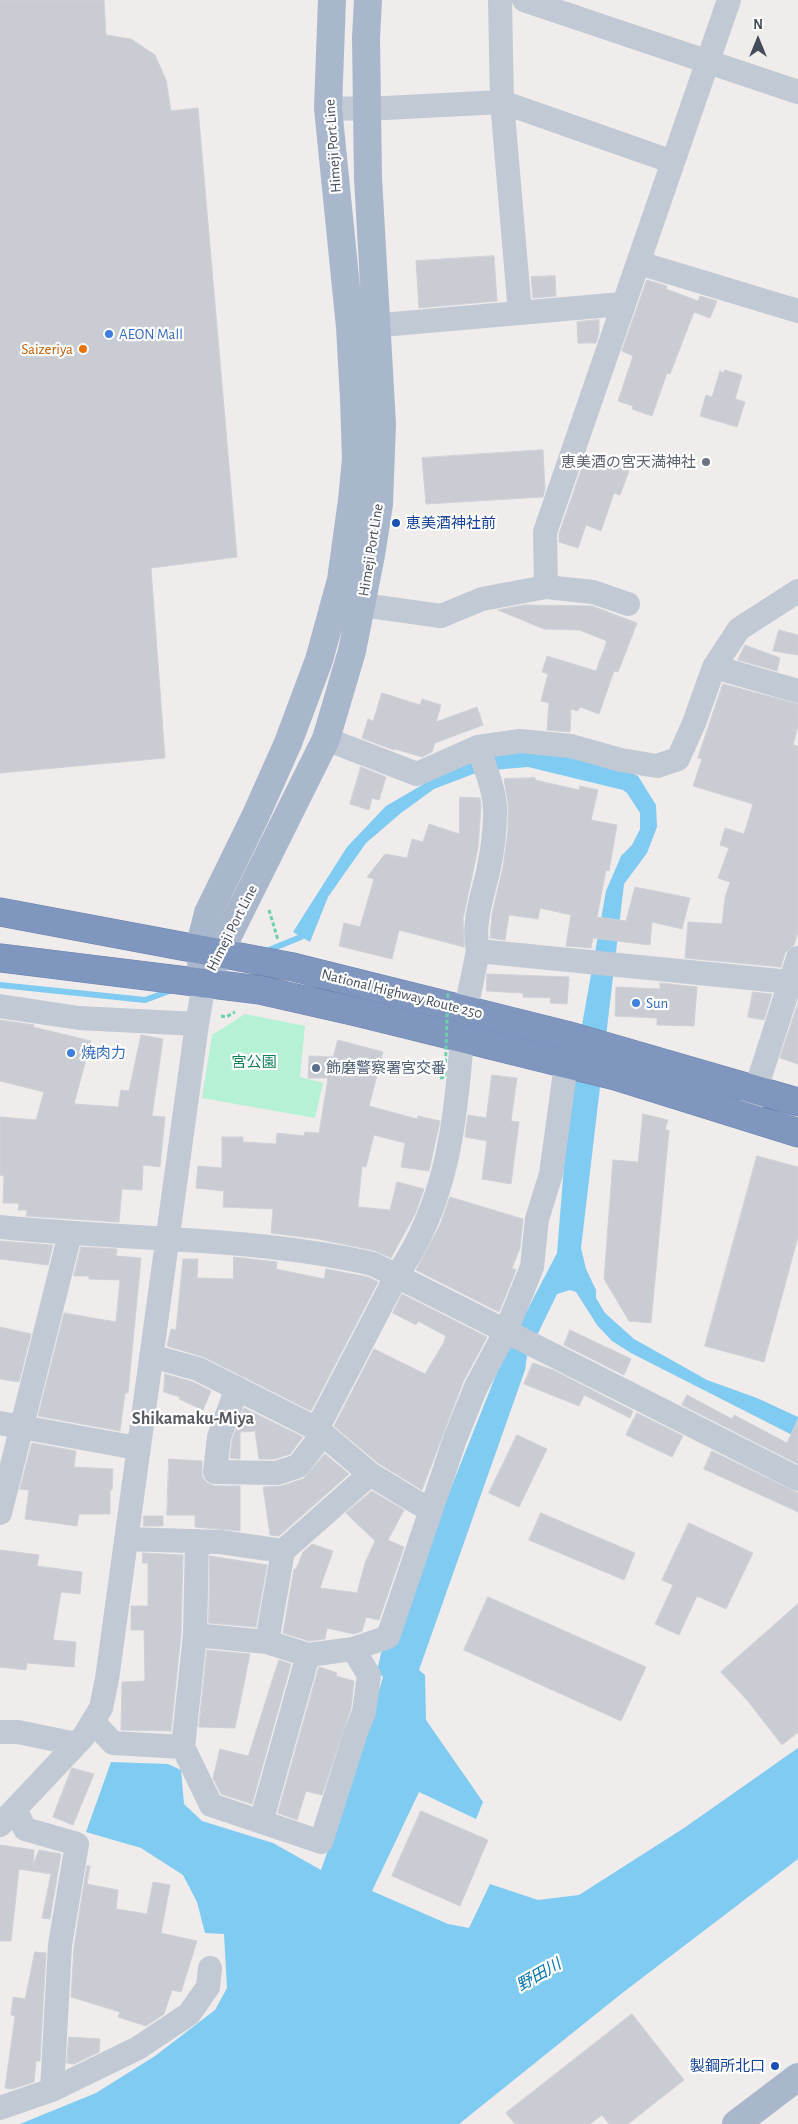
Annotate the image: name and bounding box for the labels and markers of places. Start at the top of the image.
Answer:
place label: AEON Mall [119,325,183,343]
marker: AEON Mall [103,328,115,340]
place label: Saizeriya [21,340,73,358]
marker: Saizeriya [77,343,89,355]
place label: 恵美酒の宮天満神社 [561,453,696,471]
marker: 恵美酒の宮天満神社 [700,456,712,468]
place label: 恵美酒神社前 [406,514,496,532]
marker: 恵美酒神社前 [390,517,402,529]
place label: Sun [646,994,668,1012]
marker: Sun [630,997,642,1009]
place label: 焼肉力 [81,1044,126,1062]
marker: 焼肉力 [65,1047,77,1059]
place label: 飾磨警察署宮交番 [326,1059,446,1077]
marker: 飾磨警察署宮交番 [310,1062,322,1074]
place label: 製鋼所北口 [690,2057,765,2075]
marker: 製鋼所北口 [769,2060,781,2072]

